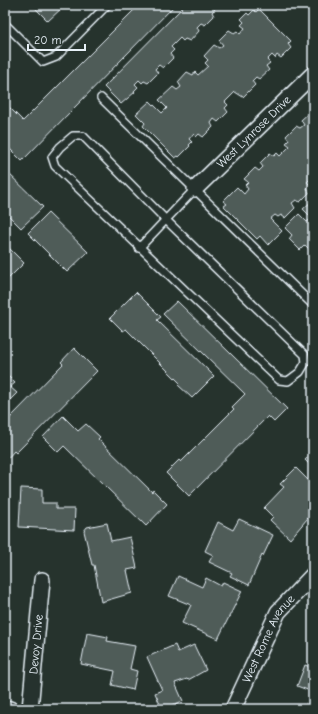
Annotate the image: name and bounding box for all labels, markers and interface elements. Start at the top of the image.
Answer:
scale bar [28,26,85,52]
text: 20 m [34,33,62,47]
street label: West Lynrose Drive [214,93,294,171]
street label: West Rome Avenue [239,592,298,685]
street label: Devoy Drive [26,614,46,675]

